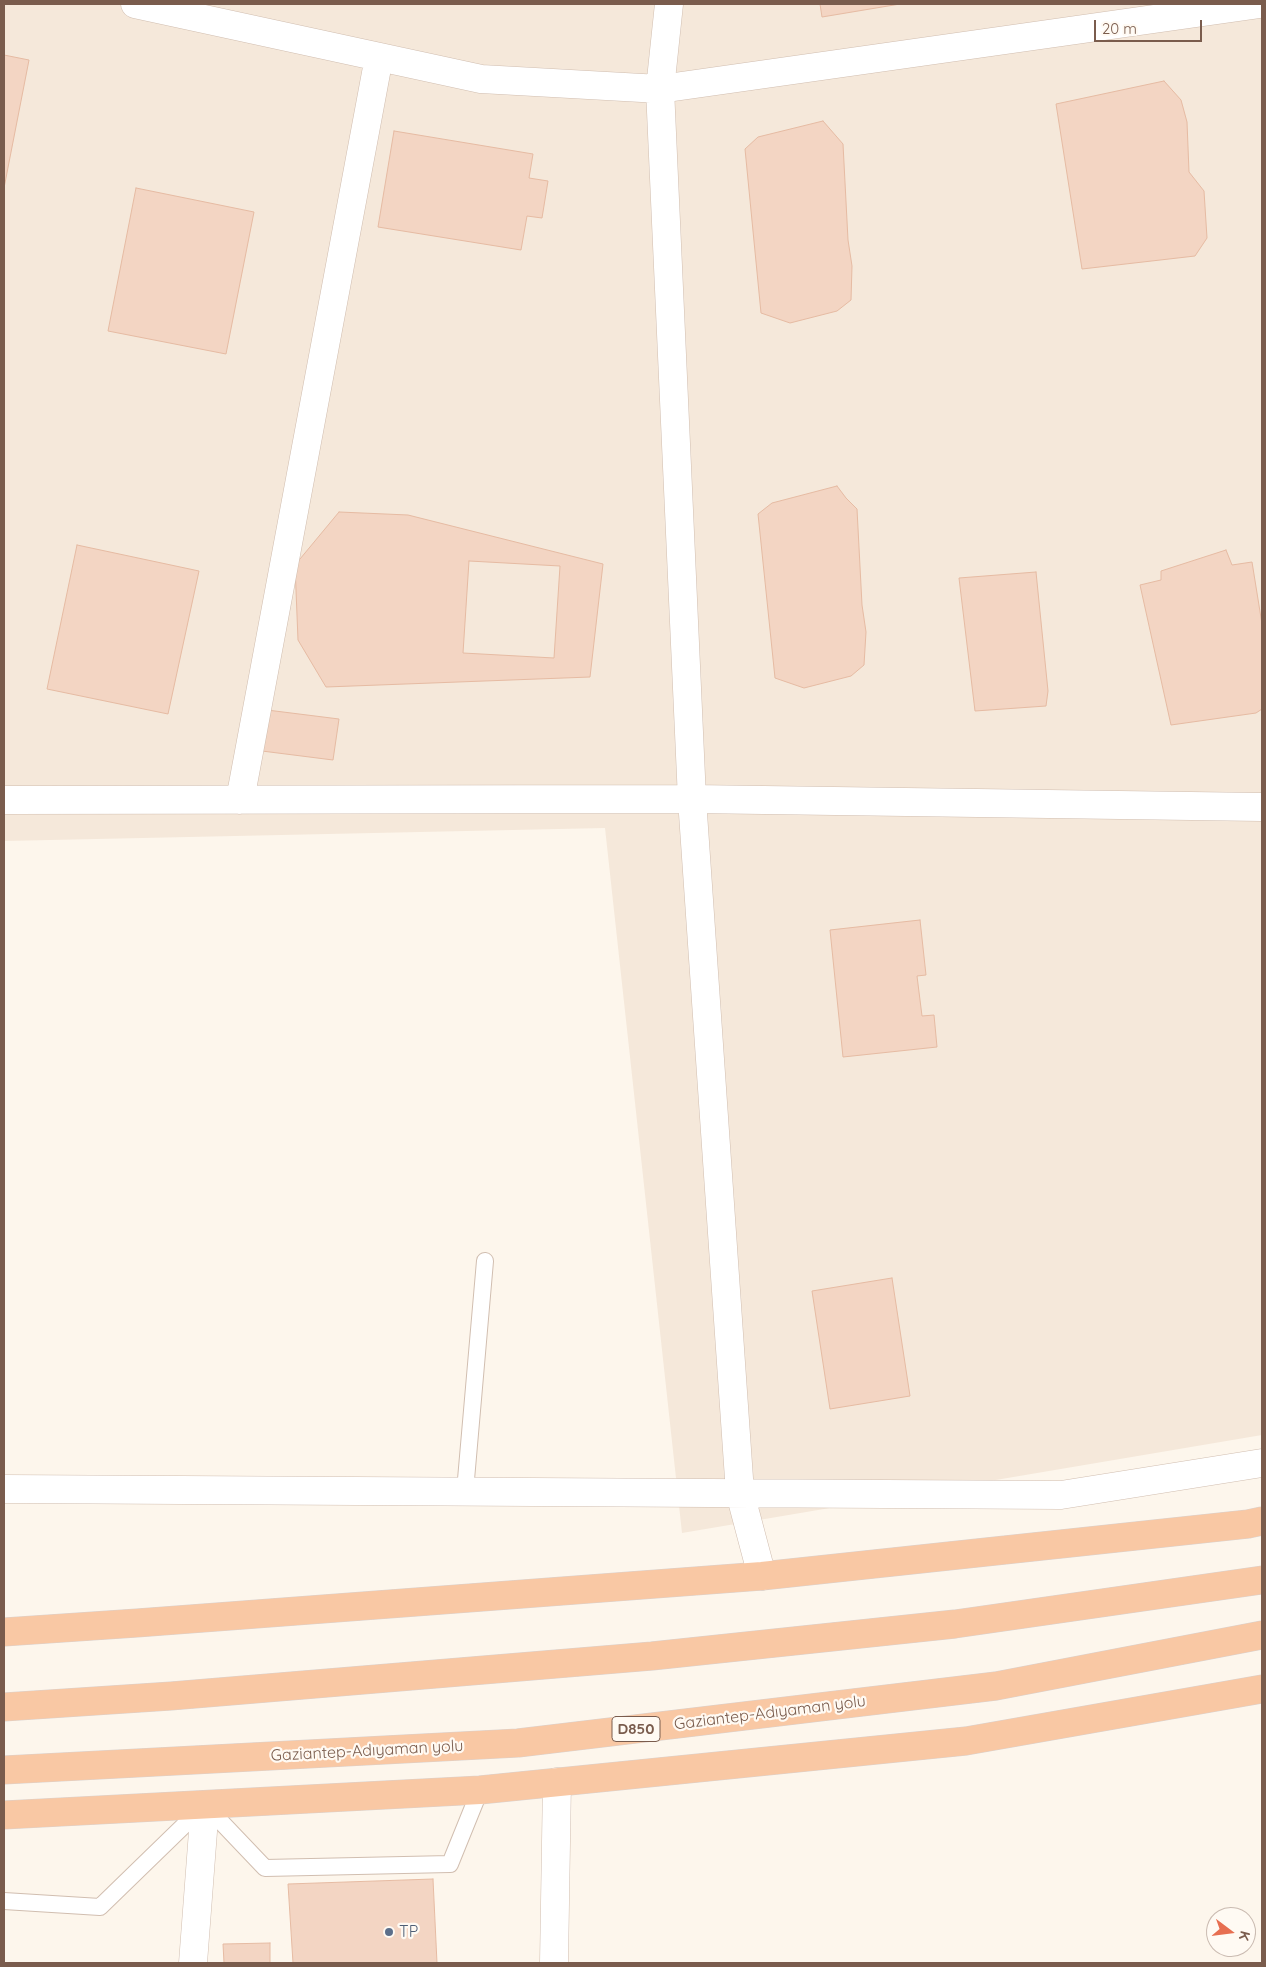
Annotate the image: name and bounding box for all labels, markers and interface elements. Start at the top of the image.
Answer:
scale bar [1096,10,1204,42]
text: 20 m [1102,19,1137,38]
street label: Gaziantep-Adıyaman yolu [673,1692,867,1734]
road number: D850 [612,1716,660,1742]
street label: Gaziantep-Adıyaman yolu [270,1736,464,1766]
north arrow [1206,1907,1256,1957]
place label: TP [399,1922,418,1942]
marker: TP [383,1926,395,1938]
text: K [1235,1929,1254,1942]

